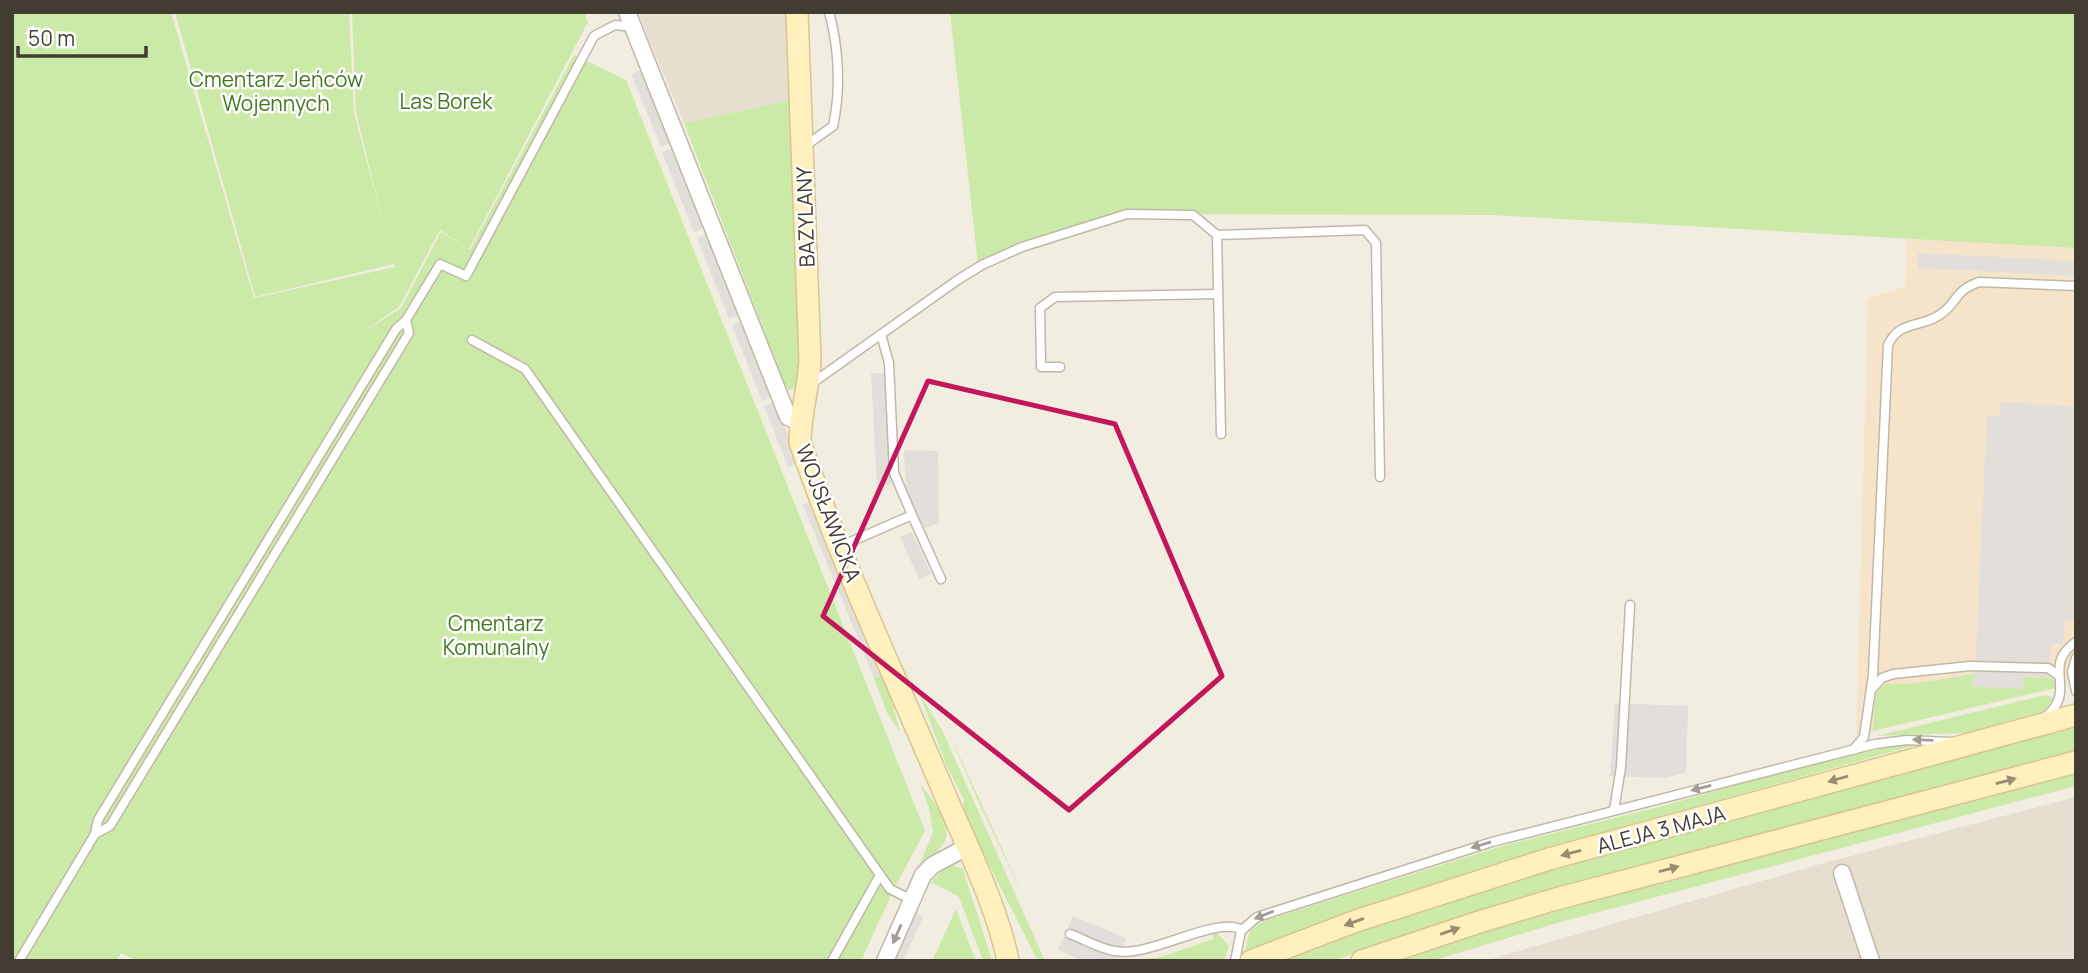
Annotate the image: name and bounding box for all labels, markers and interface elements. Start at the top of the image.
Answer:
scale bar [18,14,145,58]
text: 50 m [28,24,75,52]
park label: Cmentarz Jeńców Wojennych [189,65,363,117]
park label: Las Borek [400,87,493,115]
street label: BAZYLANY [789,166,821,268]
street label: WOJSŁAWICKA [790,440,868,586]
park label: Cmentarz Komunalny [443,609,549,661]
one-way arrow [1912,735,1934,746]
one-way arrow [1827,775,1848,785]
one-way arrow [1995,775,2017,786]
one-way arrow [1690,783,1712,794]
street label: ALEJA 3 MAJA [1594,798,1728,860]
one-way arrow [1470,841,1491,851]
one-way arrow [1560,848,1582,859]
one-way arrow [1659,864,1680,874]
one-way arrow [1254,909,1275,920]
one-way arrow [1344,917,1365,928]
one-way arrow [891,924,903,944]
one-way arrow [1440,925,1461,936]

